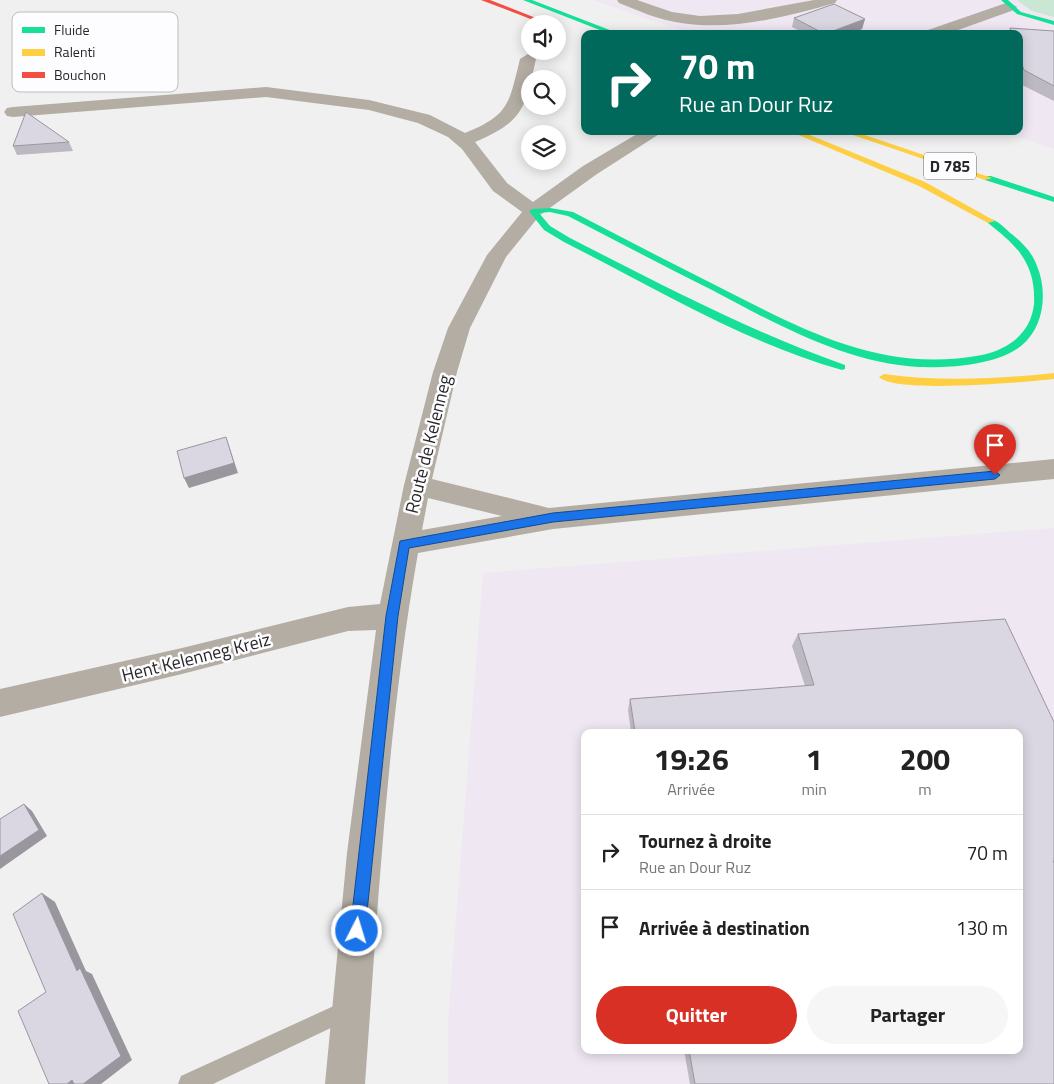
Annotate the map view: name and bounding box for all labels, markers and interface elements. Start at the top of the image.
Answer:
legend [12,12,178,92]
map controls [521,15,566,170]
button: sound [521,15,566,60]
text: Fluide [54,19,90,40]
text: 70 m [679,39,755,93]
text: Ralenti [54,41,95,62]
icon: right [596,50,661,115]
text: Bouchon [54,64,106,85]
button: search [521,70,566,115]
text: Rue an Dour Ruz [679,87,833,121]
button: layers [521,125,566,170]
road number: D 785 [924,153,976,180]
street label: Route de Kelenneg [398,372,458,516]
pin [974,424,1016,475]
icon: arrive [981,431,1009,459]
street label: Hent Kelenneg Kreiz [119,625,273,689]
text: 19:26 [654,736,729,782]
text: 1 [806,736,823,782]
text: 200 [900,736,950,782]
text: Arrivée [667,777,715,801]
text: min [801,777,827,801]
text: m [918,777,932,801]
text: Tournez à droite [639,826,771,855]
icon: right [596,838,624,866]
text: 70 m [967,838,1008,867]
text: Rue an Dour Ruz [639,855,751,879]
position arrow [330,904,382,956]
icon: arrive [596,913,624,941]
text: Arrivée à destination [639,913,810,942]
text: 130 m [956,913,1008,942]
button: Quitter [596,986,797,1044]
button: Partager [807,986,1008,1044]

